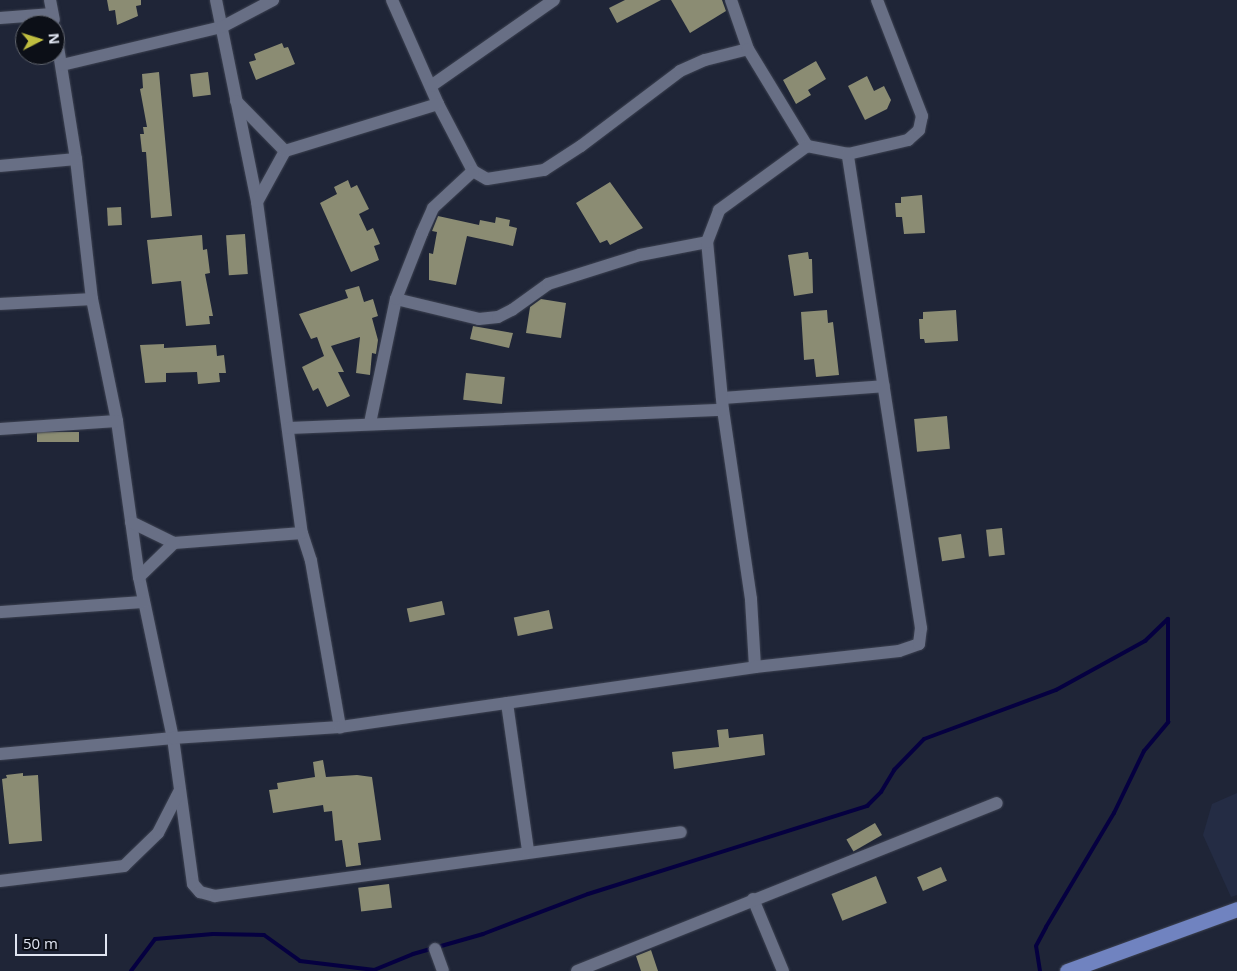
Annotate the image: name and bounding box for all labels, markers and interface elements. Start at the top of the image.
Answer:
north arrow [15,15,65,65]
text: N [44,32,64,45]
scale bar [18,924,110,956]
text: 50 m [23,933,58,953]

